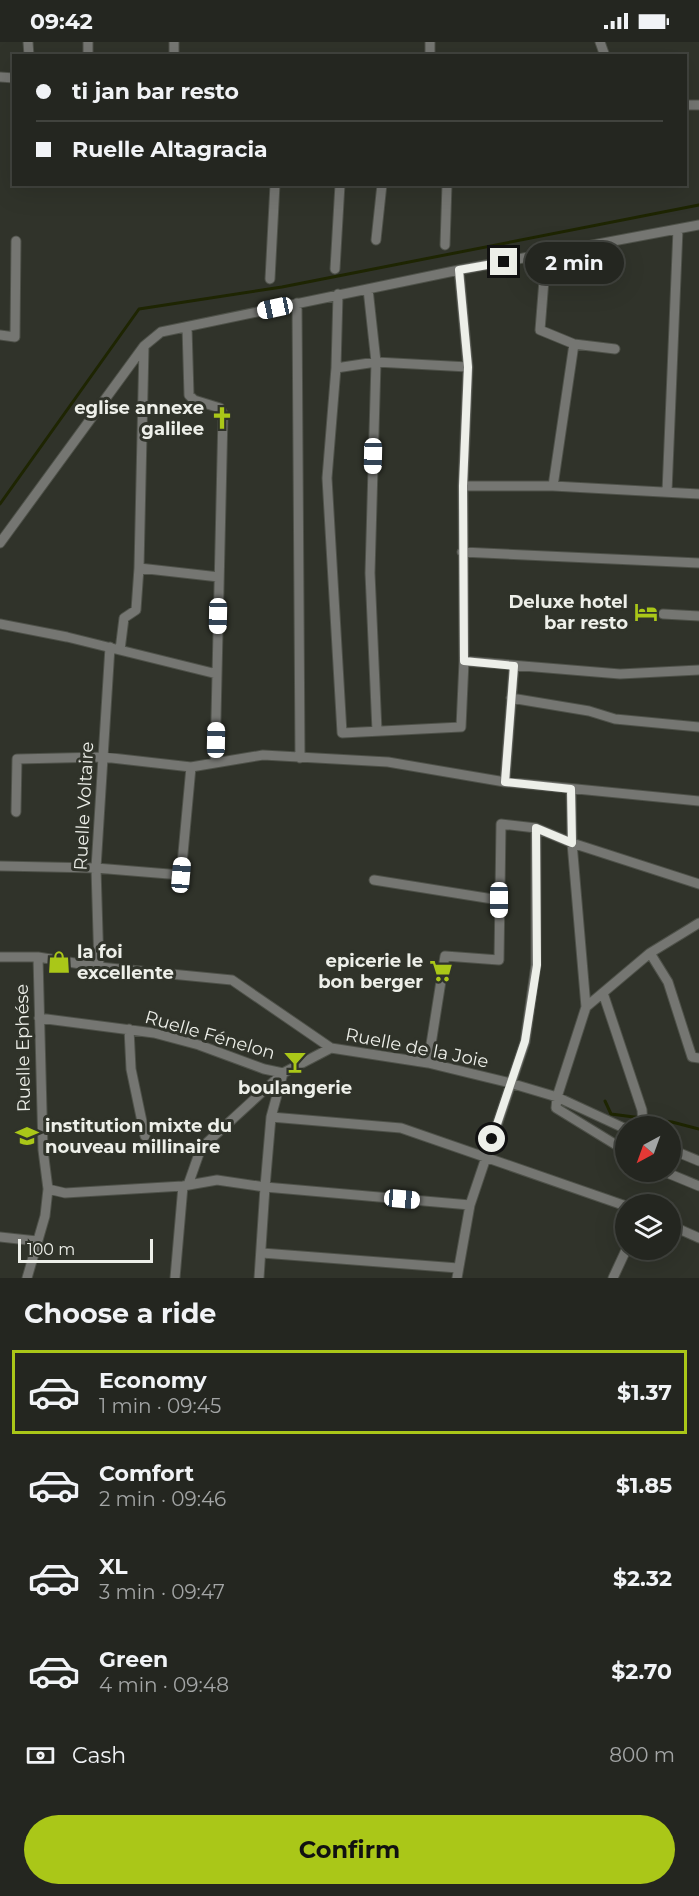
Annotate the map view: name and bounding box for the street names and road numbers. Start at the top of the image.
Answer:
street label: Ruelle Voltaire [70,741,98,871]
street label: Ruelle Ephése [11,984,35,1112]
street label: Ruelle Fénelon [142,1006,278,1064]
street label: Ruelle de la Joie [344,1023,491,1073]

